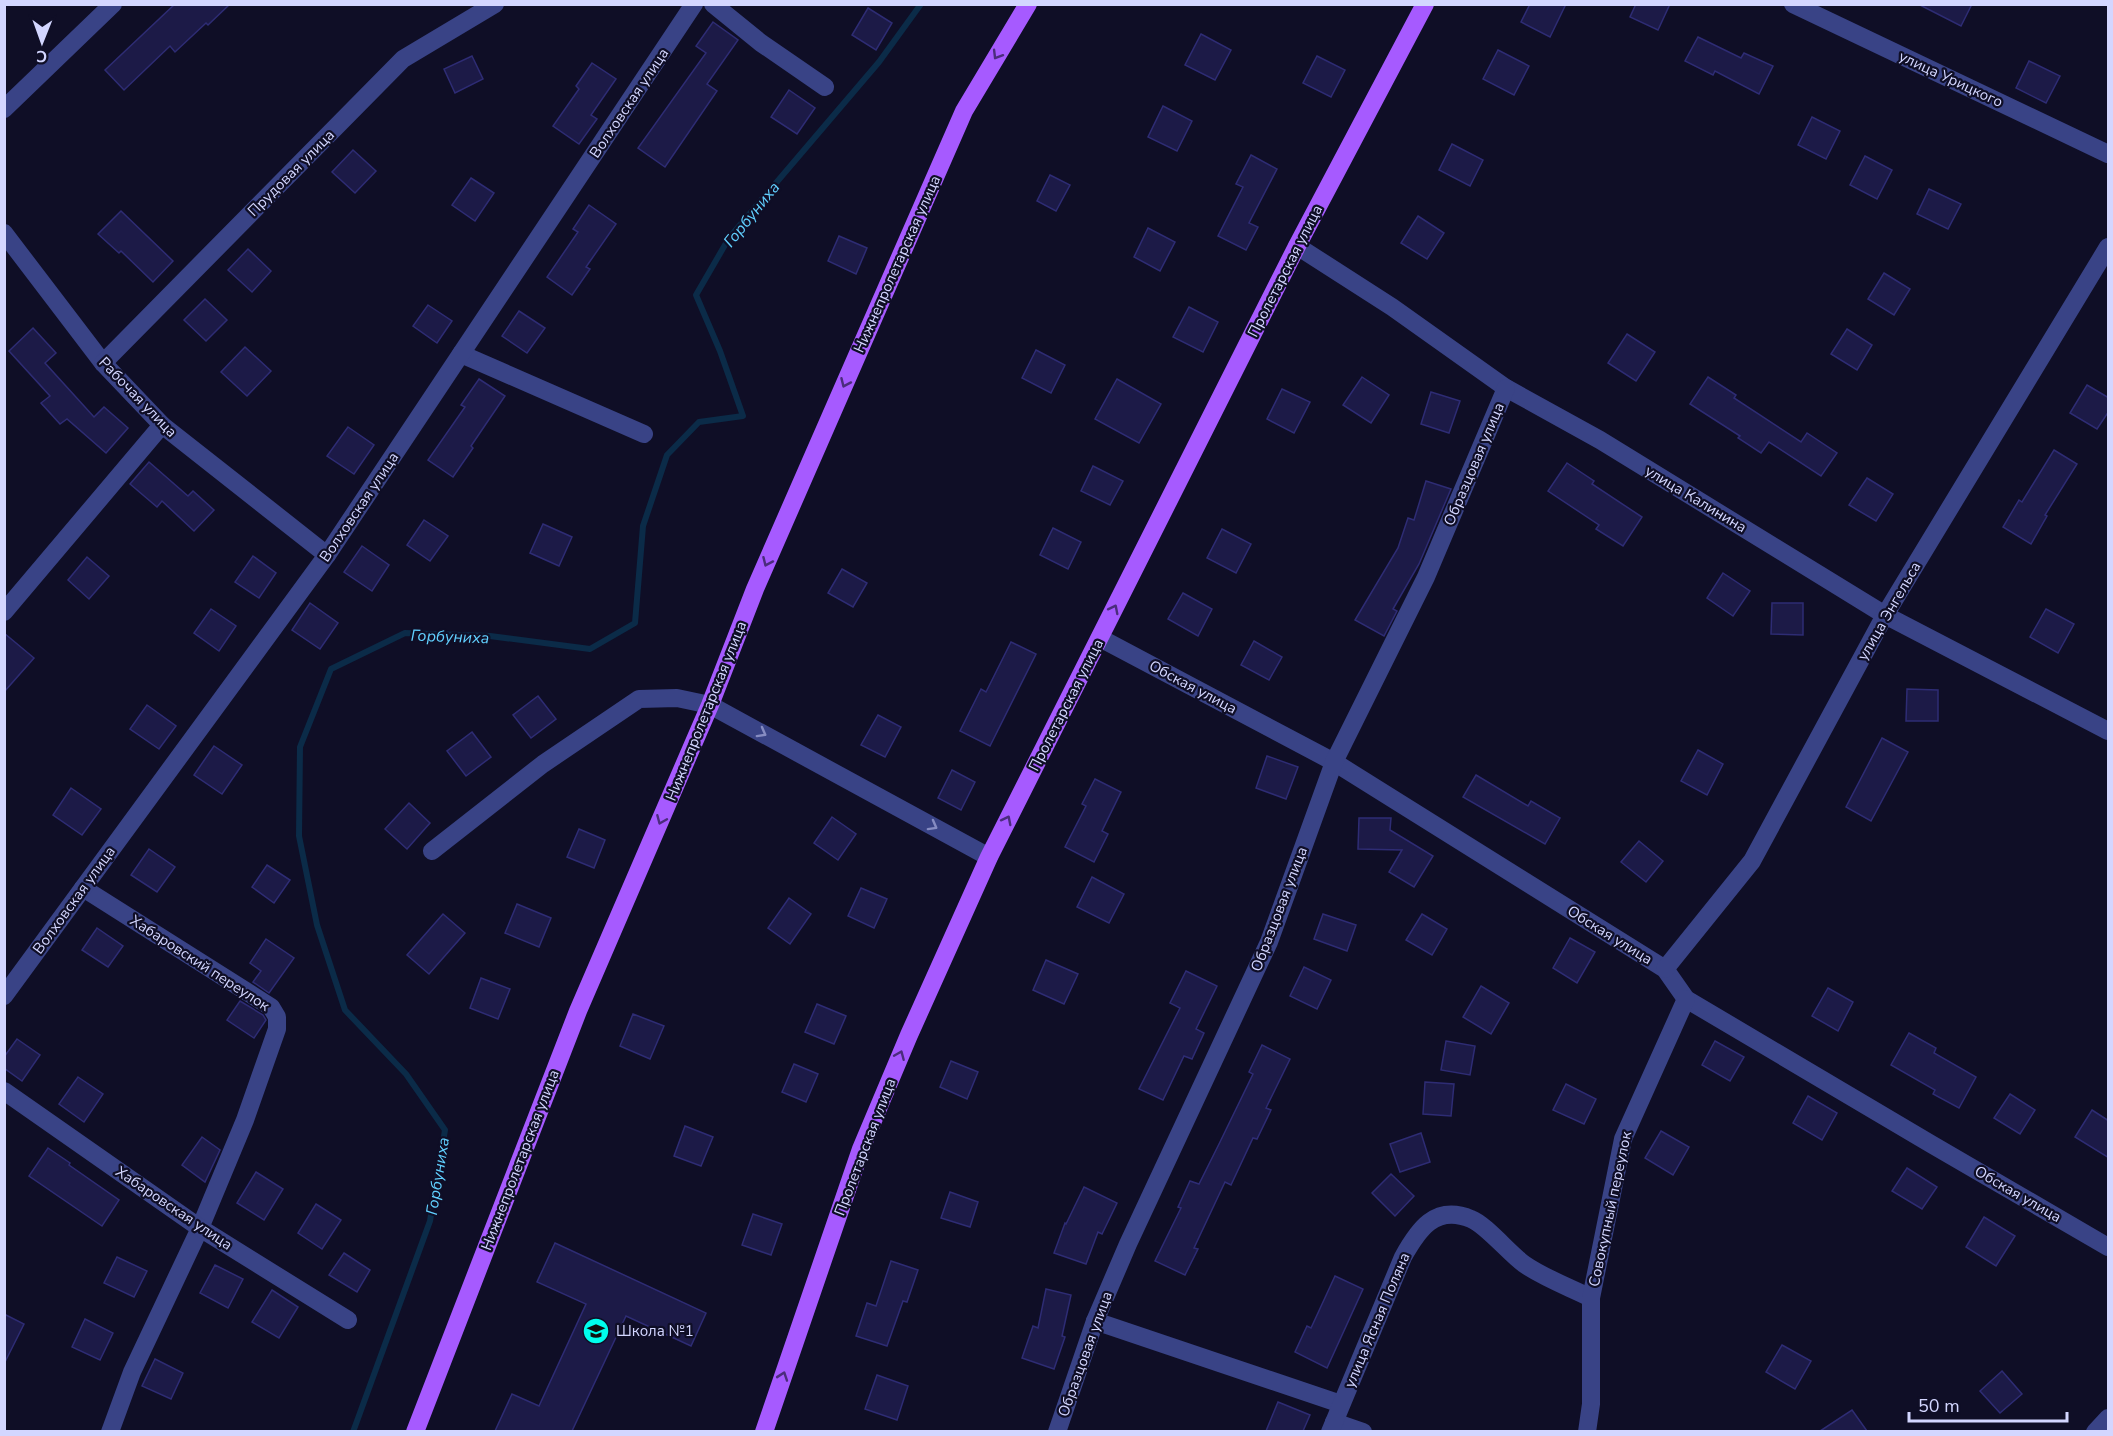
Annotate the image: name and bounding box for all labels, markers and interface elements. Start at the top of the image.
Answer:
north arrow [12,12,72,72]
street label: Волховская улица [585,44,673,162]
text: С [36,45,47,67]
street label: улица Урицкого [1896,46,2006,112]
one-way arrow [993,49,1005,59]
street label: Прудовая улица [243,125,339,221]
street label: Нижнепролетарская улица [849,172,945,356]
water label: Горбуниха [719,177,785,252]
street label: Пролетарская улица [1243,202,1327,340]
street label: Рабочая улица [94,352,182,442]
one-way arrow [840,377,852,388]
street label: Образцовая улица [1439,399,1509,529]
street label: Волховская улица [315,448,403,566]
street label: улица Калинина [1641,461,1751,537]
one-way arrow [762,556,774,567]
street label: улица Энгельса [1853,558,1925,664]
one-way arrow [1107,604,1119,615]
street label: Нижнепролетарская улица [661,618,751,804]
water label: Горбуниха [410,625,490,649]
street label: Пролетарская улица [1024,636,1108,774]
street label: Обская улица [1146,655,1240,719]
one-way arrow [755,726,766,737]
one-way arrow [656,814,668,825]
one-way arrow [1000,816,1012,827]
one-way arrow [926,819,937,831]
street label: Волховская улица [28,842,120,958]
street label: Образцовая улица [1246,844,1312,974]
street label: Обская улица [1564,901,1656,969]
street label: Хабаровский переулок [126,910,274,1016]
one-way arrow [893,1050,905,1061]
street label: Нижнепролетарская улица [476,1067,564,1253]
street label: Пролетарская улица [830,1075,900,1219]
street label: Совокупный переулок [1584,1129,1636,1288]
water label: Горбуниха [421,1136,455,1217]
street label: Хабаровская улица [112,1161,236,1255]
street label: Обская улица [1971,1161,2065,1227]
street label: улица Ясная Поляна [1339,1249,1415,1391]
street label: Образцовая улица [1053,1289,1117,1419]
school or university icon: Школа №1 [581,1316,611,1346]
place label: Школа №1 [616,1321,694,1341]
one-way arrow [776,1371,789,1382]
scale bar [1909,1385,2066,1423]
text: 50 m [1918,1394,1960,1418]

